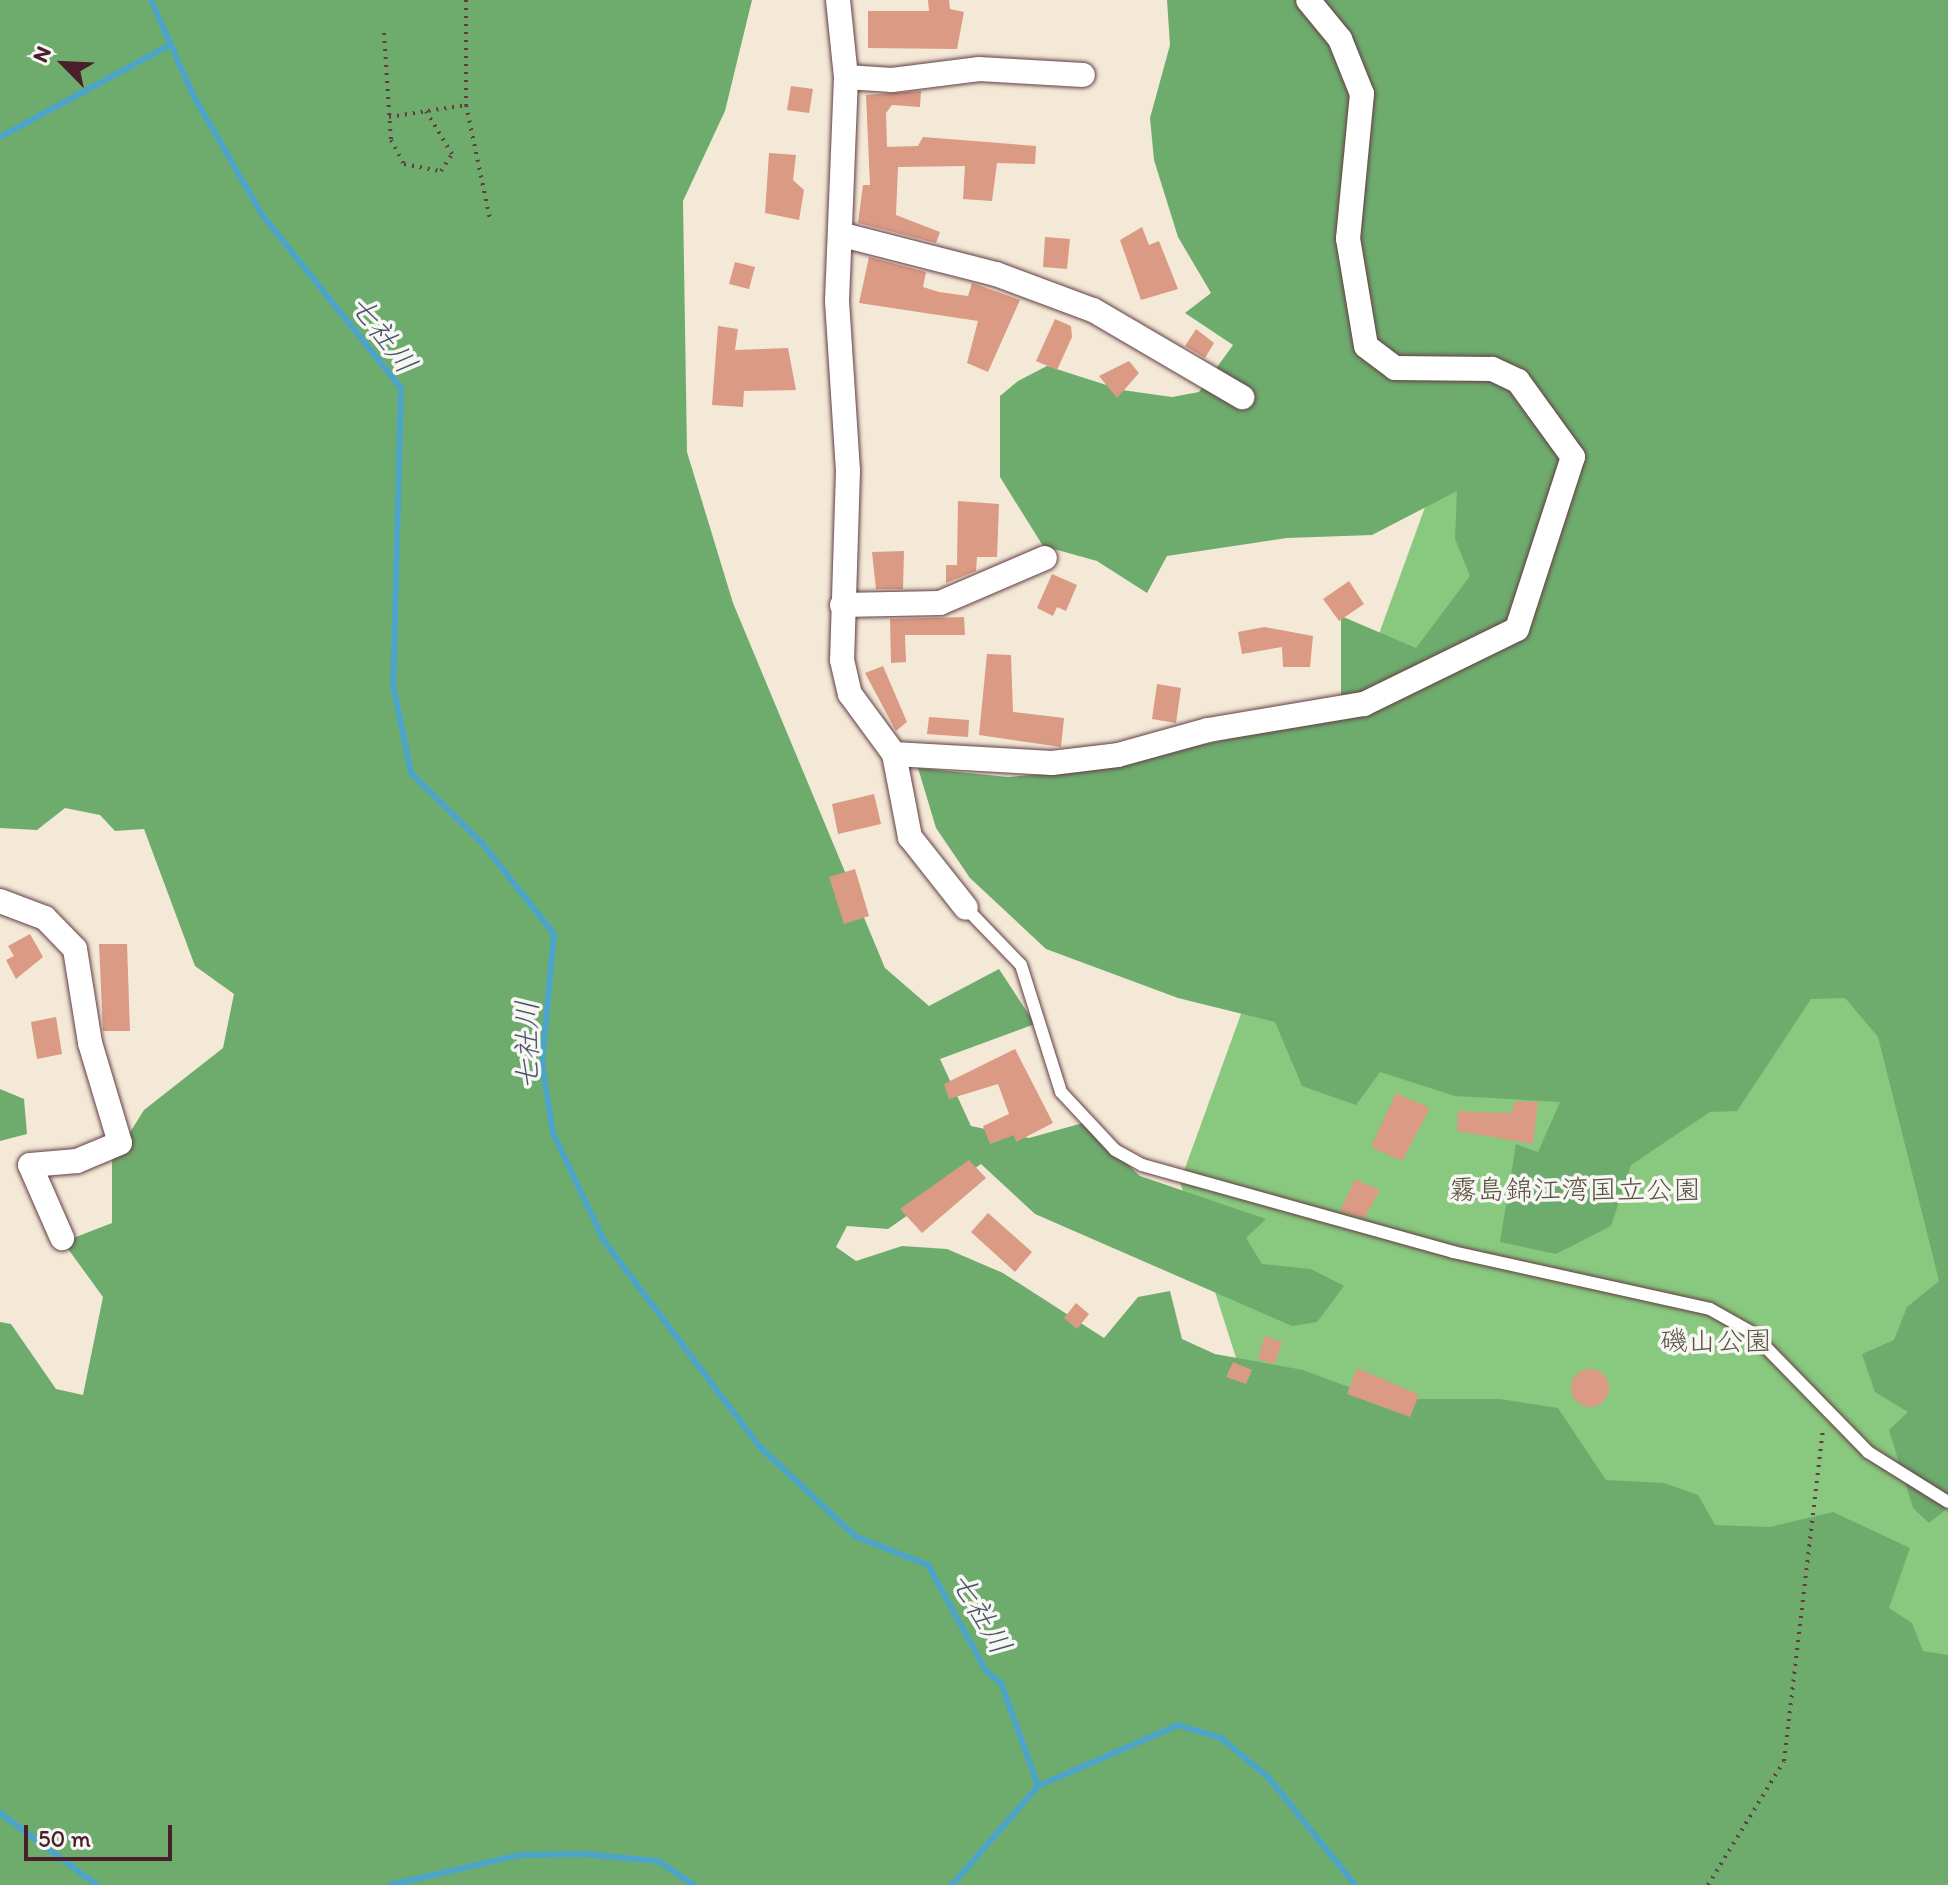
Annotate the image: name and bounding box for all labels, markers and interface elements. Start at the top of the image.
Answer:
north arrow [24,24,104,104]
text: N [26,42,57,66]
water label: 七社川 [342,287,424,381]
water label: 七社川 [509,1000,545,1090]
park label: 霧島錦江湾国立公園 [1449,1172,1701,1206]
park label: 磯山公園 [1660,1323,1772,1357]
water label: 七社川 [943,1565,1019,1661]
scale bar [28,1809,176,1859]
text: 50 m [38,1824,91,1853]

